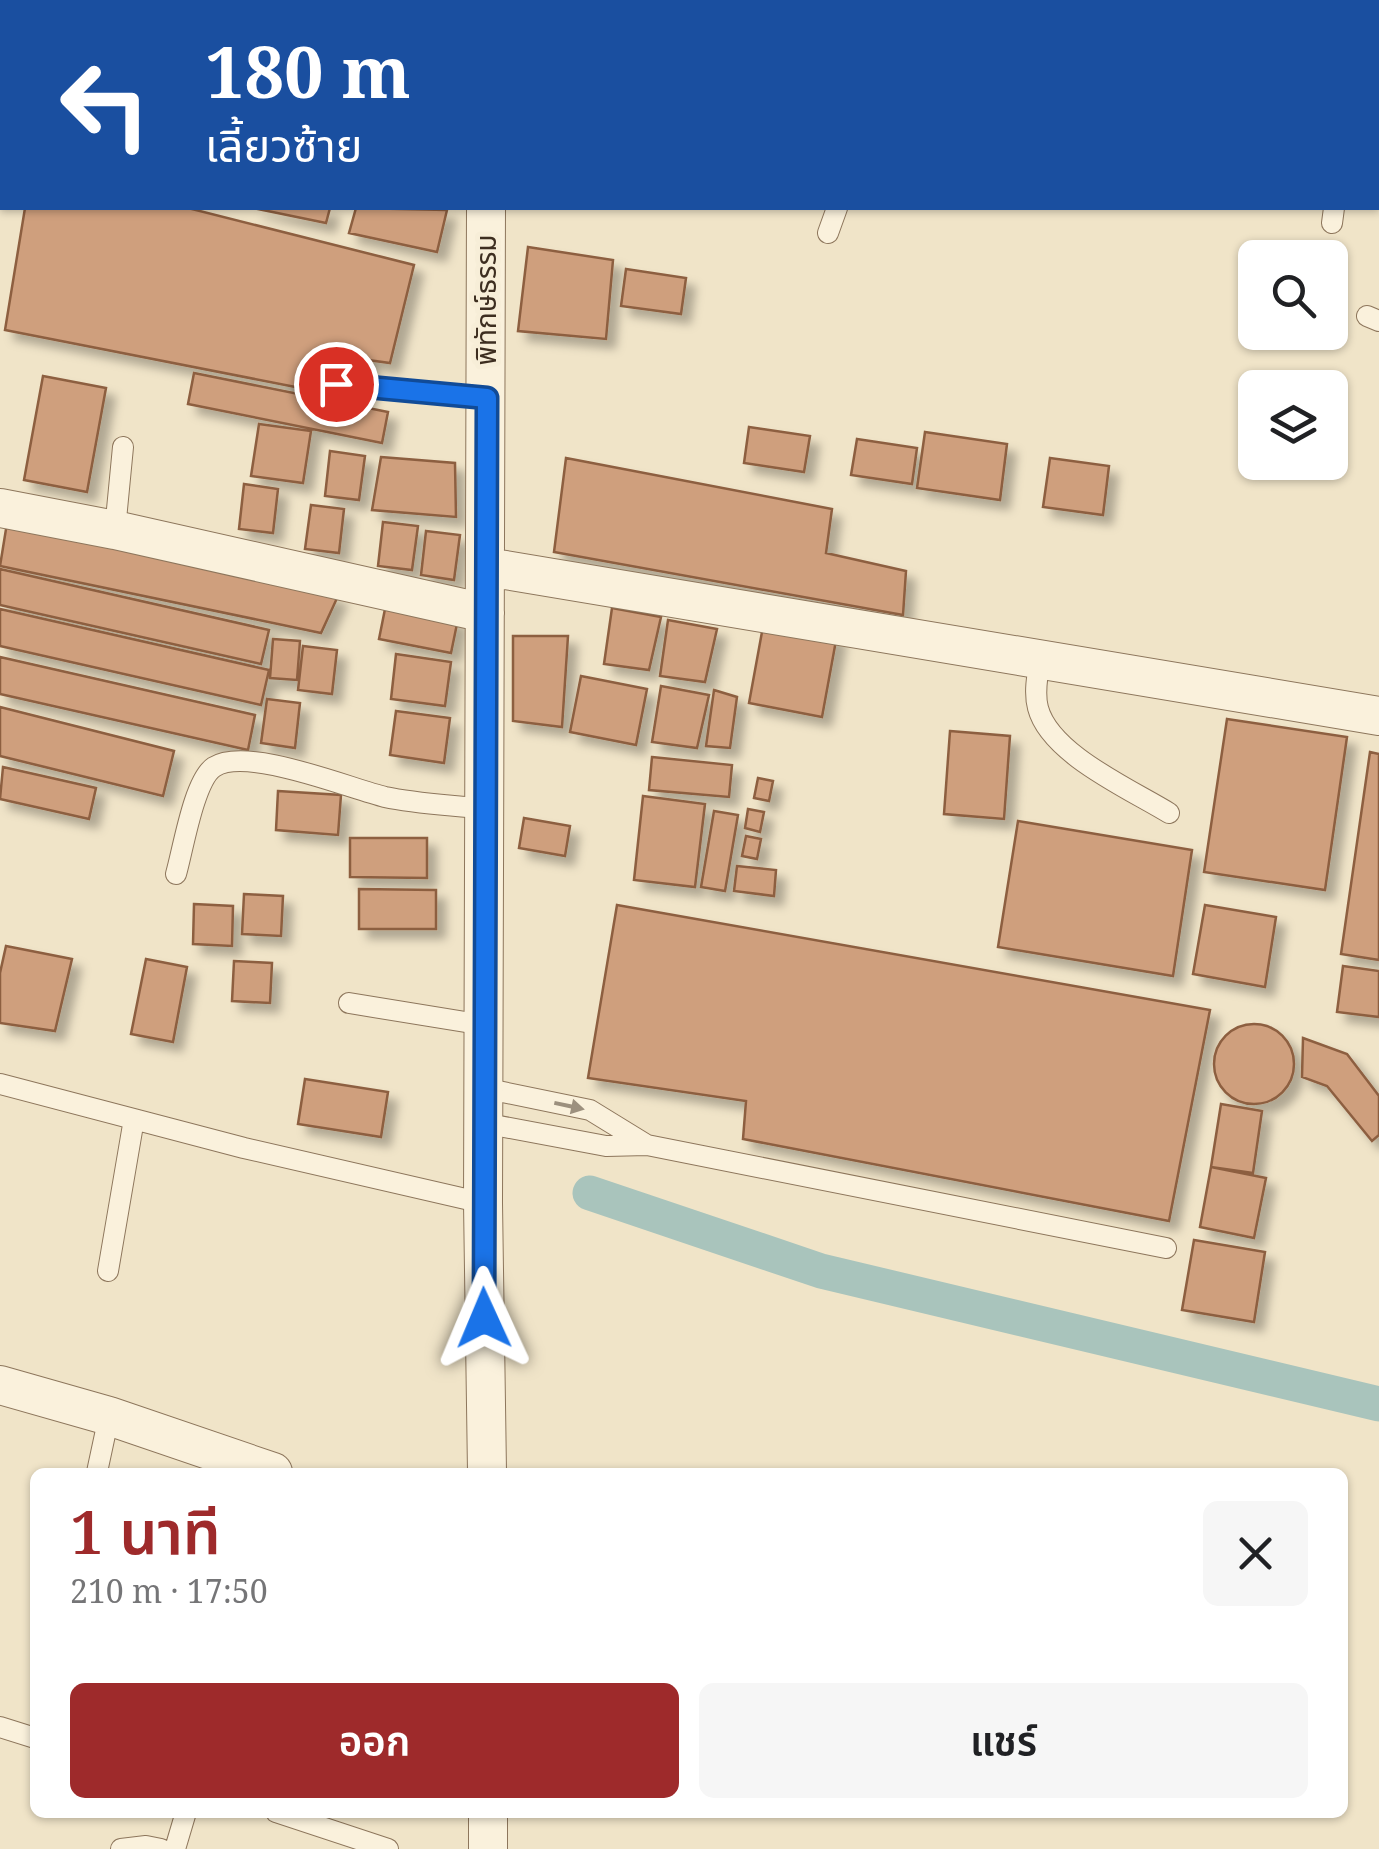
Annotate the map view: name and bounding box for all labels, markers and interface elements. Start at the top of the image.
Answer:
text: 180 m [205,23,411,119]
icon: left [40,40,170,170]
text: เลี้ยวซ้าย [205,114,362,175]
street label: พิทักษ์ธรรม [466,235,504,366]
map controls [1238,240,1348,480]
button: search [1238,240,1348,350]
pin [294,342,379,427]
icon: arrive [309,357,364,412]
button: layers [1238,370,1348,480]
one-way arrow [554,1098,585,1114]
position arrow [432,1266,536,1370]
text: 1 นาที [70,1490,221,1572]
button: close [1203,1501,1308,1606]
text: 210 m · 17:50 [70,1569,268,1612]
button: ออก [70,1683,679,1798]
button: แชร์ [699,1683,1308,1798]

